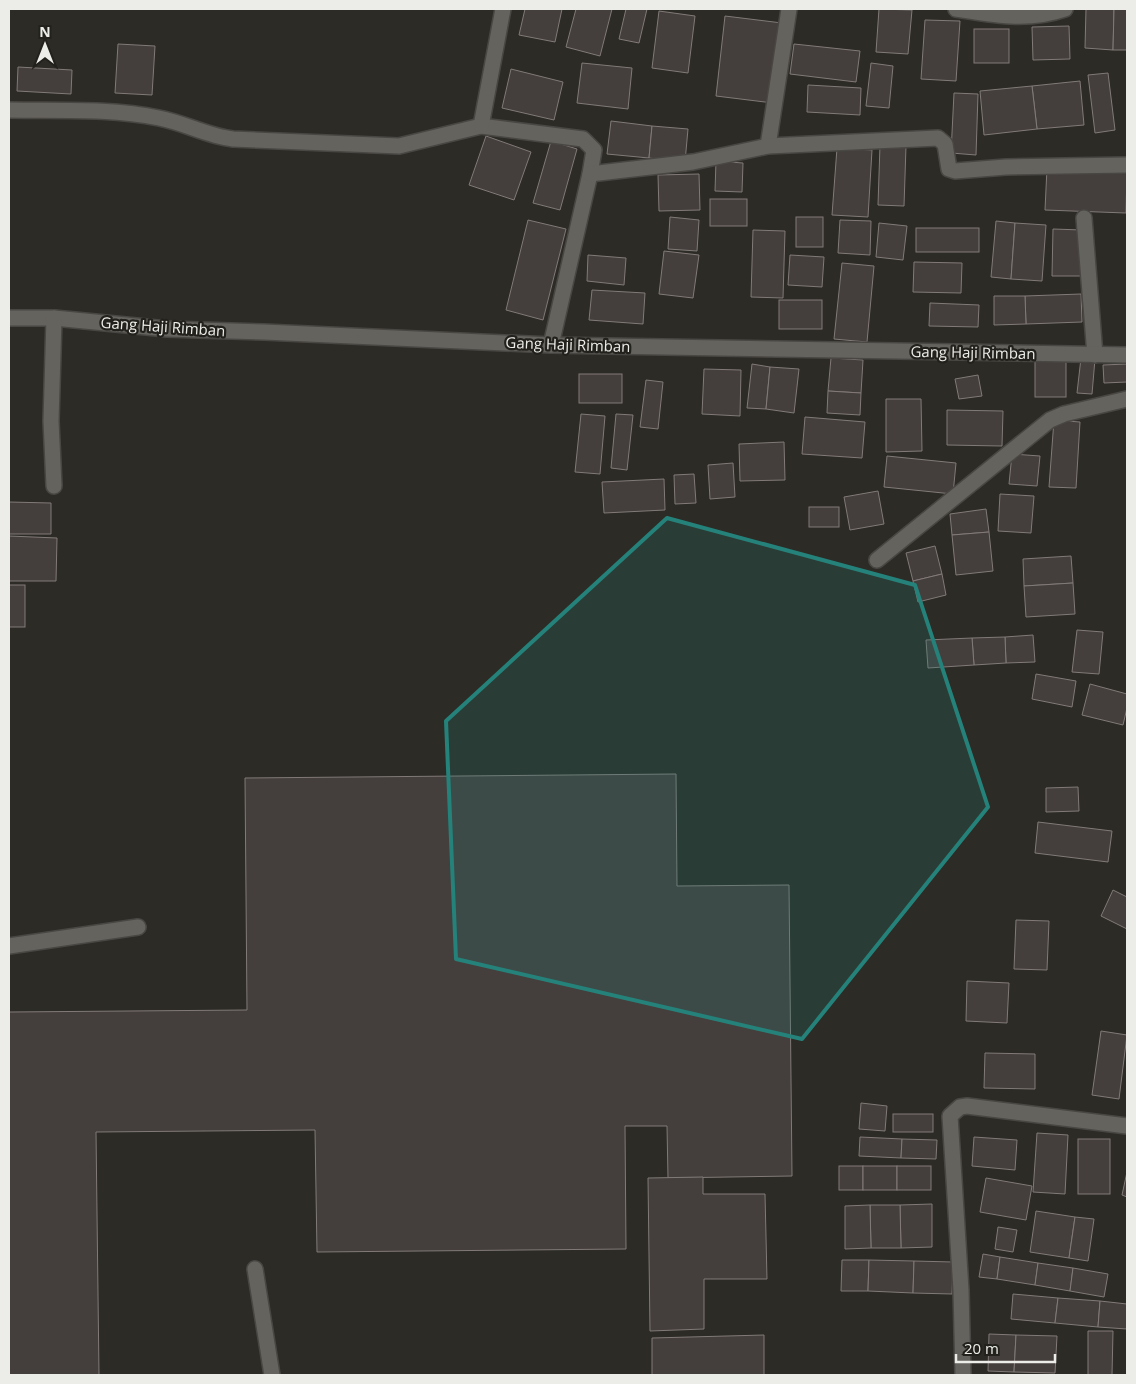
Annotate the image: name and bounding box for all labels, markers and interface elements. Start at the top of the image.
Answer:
north arrow [20,20,70,70]
text: N [39,22,51,41]
street label: Gang Haji Rimban [100,312,226,340]
street label: Gang Haji Rimban [505,332,631,356]
street label: Gang Haji Rimban [910,341,1036,363]
scale bar [956,1332,1055,1364]
text: 20 m [964,1338,999,1358]

